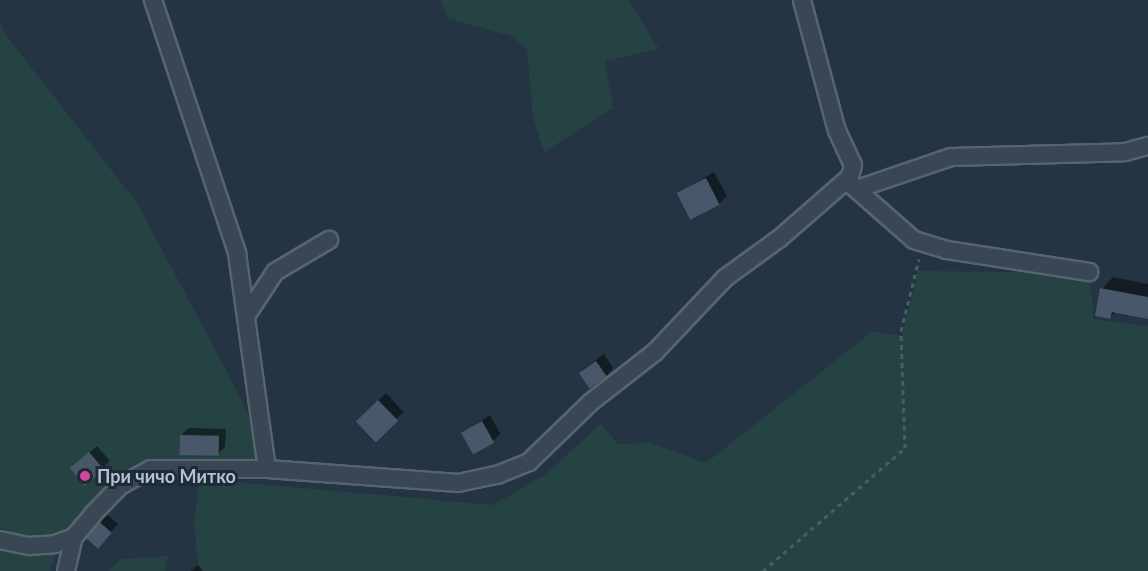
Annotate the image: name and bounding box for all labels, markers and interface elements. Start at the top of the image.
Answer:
place label: При чичо Митко [97,465,236,487]
marker: При чичо Митко [78,469,92,483]

